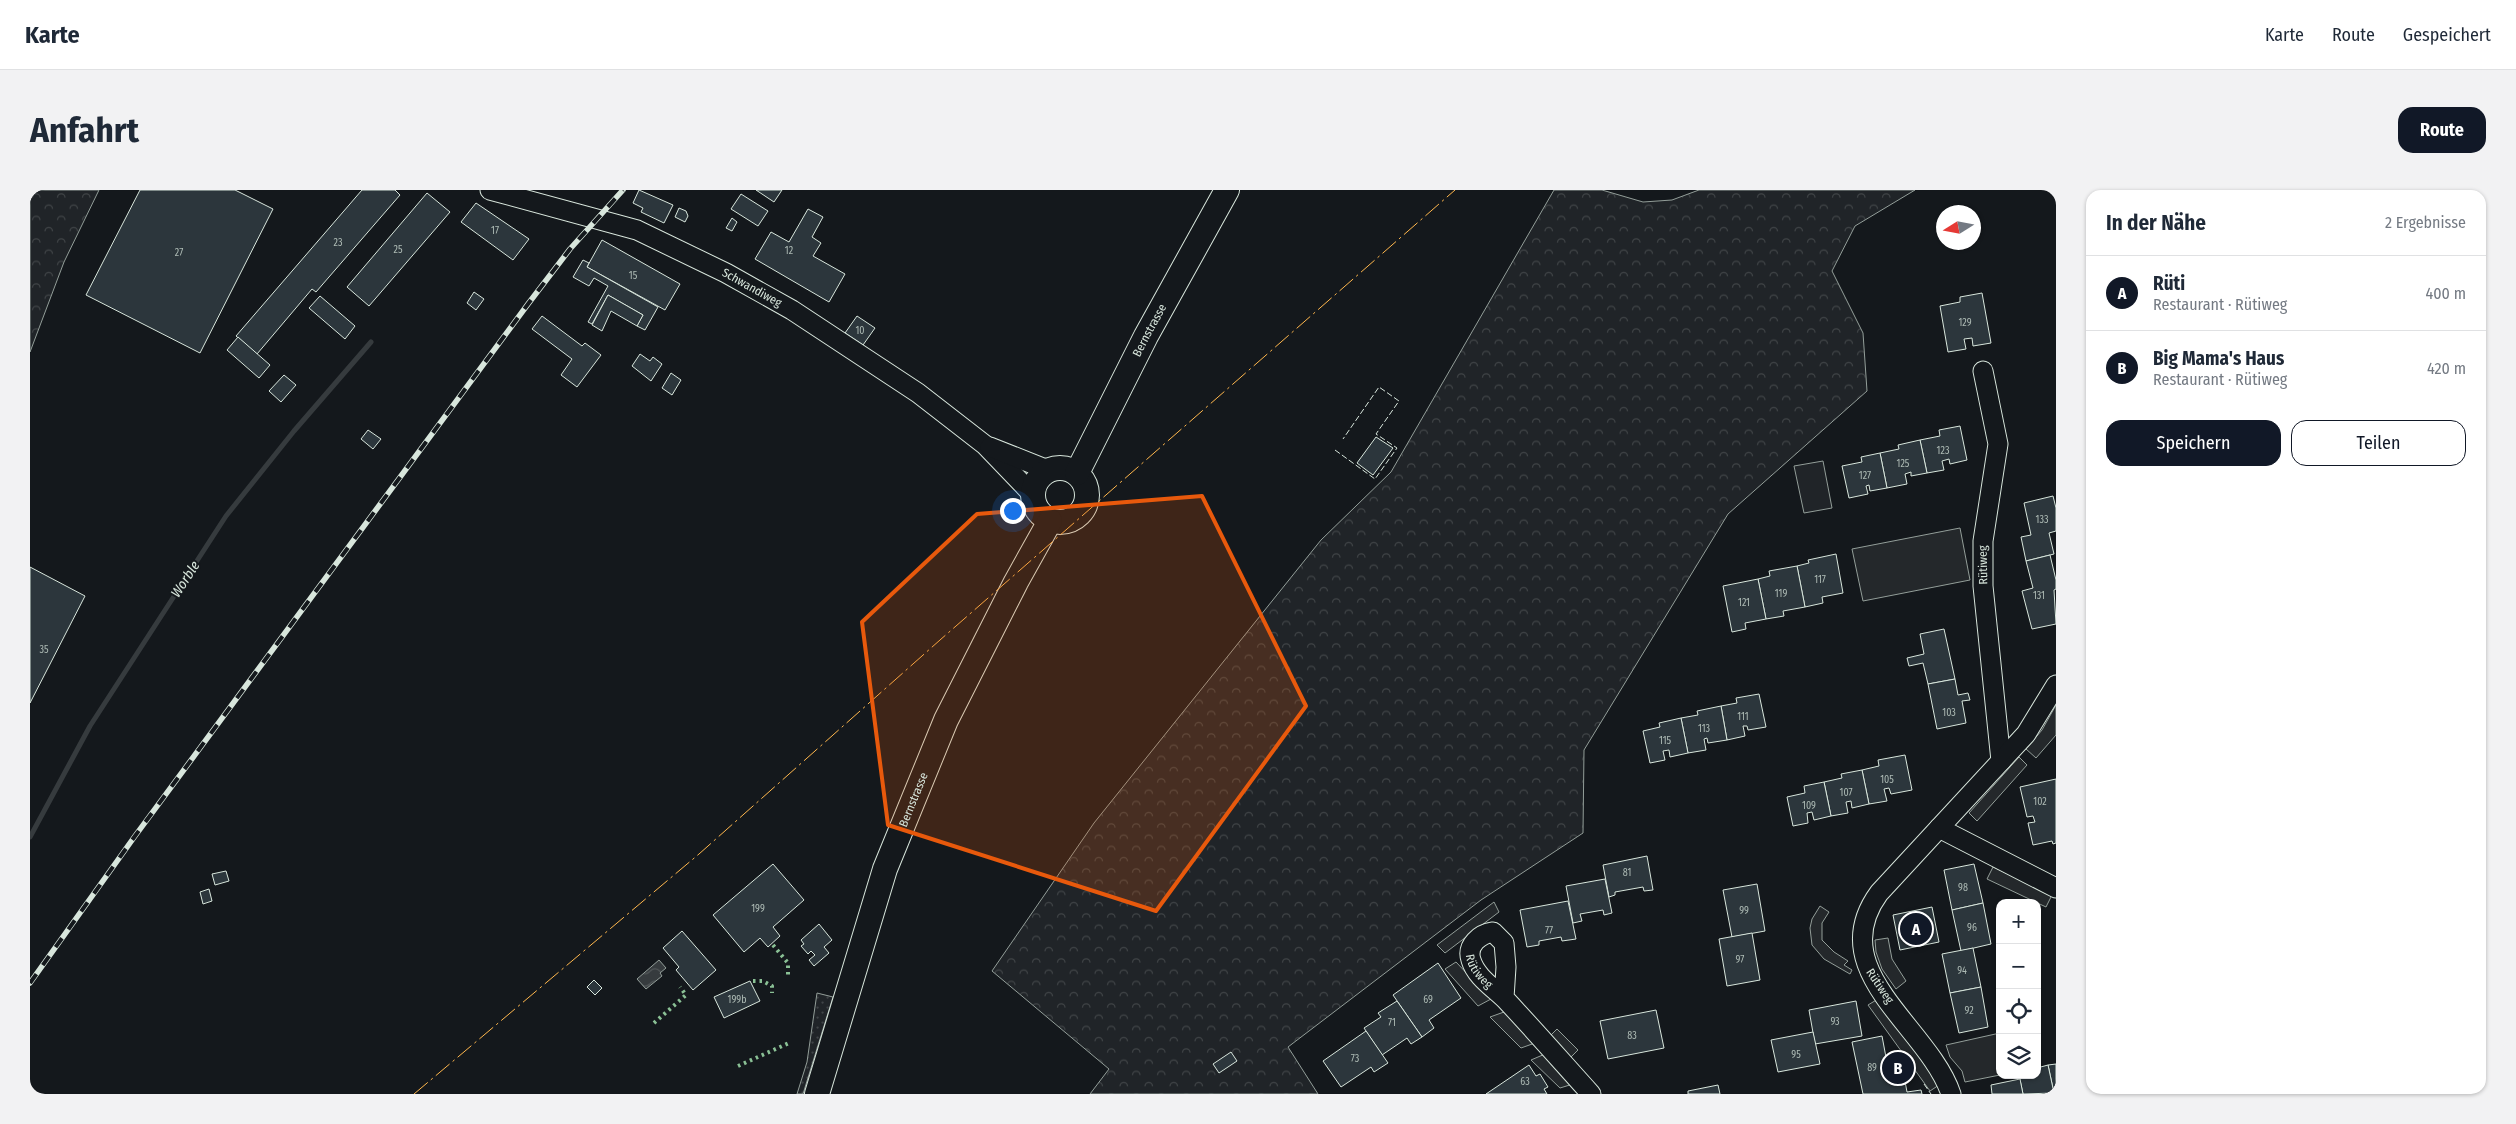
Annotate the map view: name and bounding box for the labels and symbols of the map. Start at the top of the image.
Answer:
north arrow [1936,205,1981,250]
house number: 17 [491,225,499,237]
house number: 23 [334,237,343,249]
house number: 25 [394,244,403,256]
house number: 12 [785,245,794,257]
house number: 27 [175,247,183,259]
street label: Schwandiweg [720,265,785,310]
house number: 15 [629,270,638,282]
street label: Bernstrasse [1130,301,1169,359]
house number: 129 [1958,317,1972,329]
house number: 10 [855,325,865,337]
house number: 123 [1937,445,1950,457]
house number: 125 [1897,458,1910,470]
house number: 127 [1859,470,1871,482]
your location [1000,498,1026,524]
house number: 133 [2036,514,2049,526]
street label: Rütiweg [1976,545,1990,585]
water label: Worble [167,558,204,601]
house number: 117 [1814,574,1826,586]
house number: 119 [1775,588,1787,600]
house number: 131 [2033,590,2045,602]
house number: 121 [1738,597,1750,609]
house number: 35 [39,644,49,656]
house number: 103 [1942,707,1956,719]
house number: 111 [1737,711,1749,723]
house number: 113 [1698,723,1711,735]
house number: 115 [1659,735,1672,747]
street label: Bernstrasse [896,770,931,829]
house number: 105 [1880,774,1894,786]
house number: 107 [1840,787,1852,799]
house number: 102 [2033,796,2047,808]
house number: 109 [1802,800,1816,812]
house number: 81 [1623,867,1631,879]
house number: 98 [1958,882,1968,894]
house number: 199 [751,903,765,915]
house number: 99 [1739,905,1749,917]
pin: A [1900,910,1932,948]
house number: 96 [1967,922,1977,934]
house number: 77 [1545,925,1553,937]
street label: Rütiweg [1463,953,1496,992]
house number: 97 [1736,954,1744,966]
house number: 94 [1957,965,1967,977]
street label: Rütiweg [1863,966,1897,1006]
house number: 199b [728,994,746,1006]
house number: 69 [1423,994,1433,1006]
house number: 92 [1964,1005,1974,1017]
house number: 93 [1830,1016,1840,1028]
house number: 71 [1388,1017,1396,1029]
house number: 83 [1627,1030,1637,1042]
house number: 95 [1791,1049,1801,1061]
pin: B [1882,1049,1914,1087]
house number: 73 [1351,1053,1360,1065]
house number: 89 [1867,1062,1877,1074]
house number: 63 [1520,1076,1530,1088]

